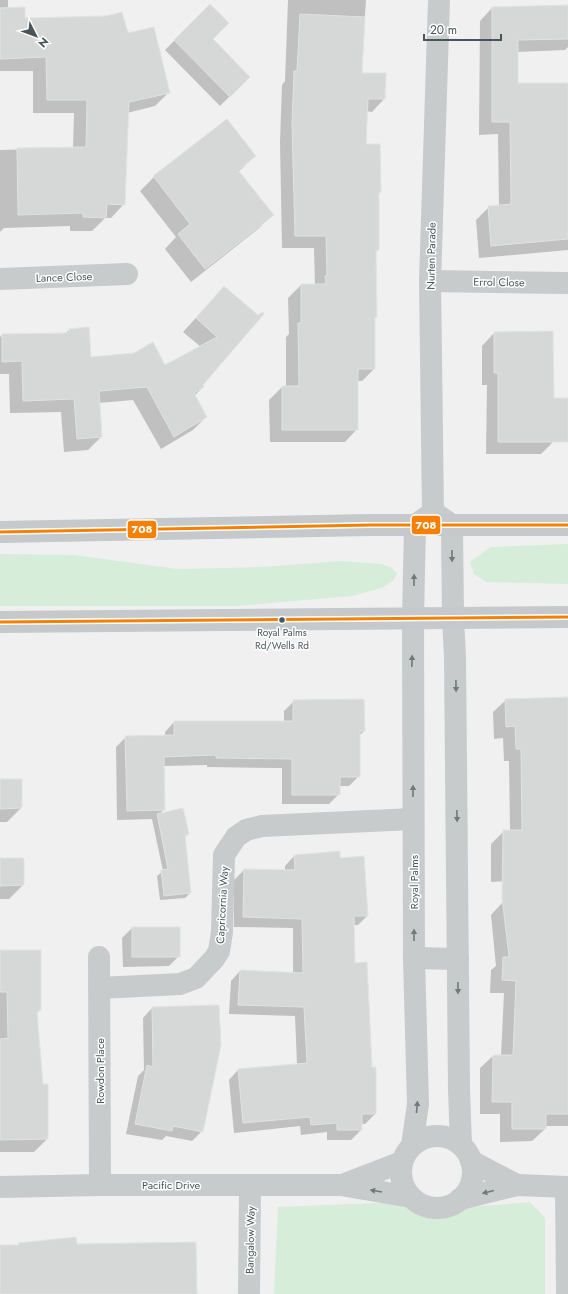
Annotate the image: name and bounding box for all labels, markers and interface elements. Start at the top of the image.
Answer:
north arrow [16,16,56,56]
scale bar [424,16,501,42]
text: 20 m [430,21,457,39]
text: N [35,34,52,51]
street label: Nurten Parade [422,222,440,290]
street label: Lance Close [36,268,93,286]
street label: Errol Close [473,274,525,290]
line badge: 708 [411,515,441,535]
text: 708 [416,517,437,533]
line badge: 708 [127,520,157,539]
text: 708 [132,521,153,537]
one-way arrow [449,550,455,563]
one-way arrow [410,574,417,586]
marker: Royal Palms Rd/Wells Rd [277,615,287,625]
place label: Royal Palms Rd/Wells Rd [255,625,309,653]
one-way arrow [409,655,416,667]
one-way arrow [453,680,459,693]
one-way arrow [410,784,416,797]
one-way arrow [454,810,460,823]
street label: Royal Palms [406,854,422,909]
street label: Capricornia Way [212,866,232,944]
one-way arrow [411,928,417,941]
one-way arrow [455,982,461,995]
street label: Rowdon Place [92,1038,108,1104]
one-way arrow [414,1101,420,1113]
street label: Pacific Drive [142,1177,200,1193]
one-way arrow [370,1188,382,1194]
one-way arrow [482,1189,494,1195]
street label: Bangalow Way [241,1206,259,1274]

